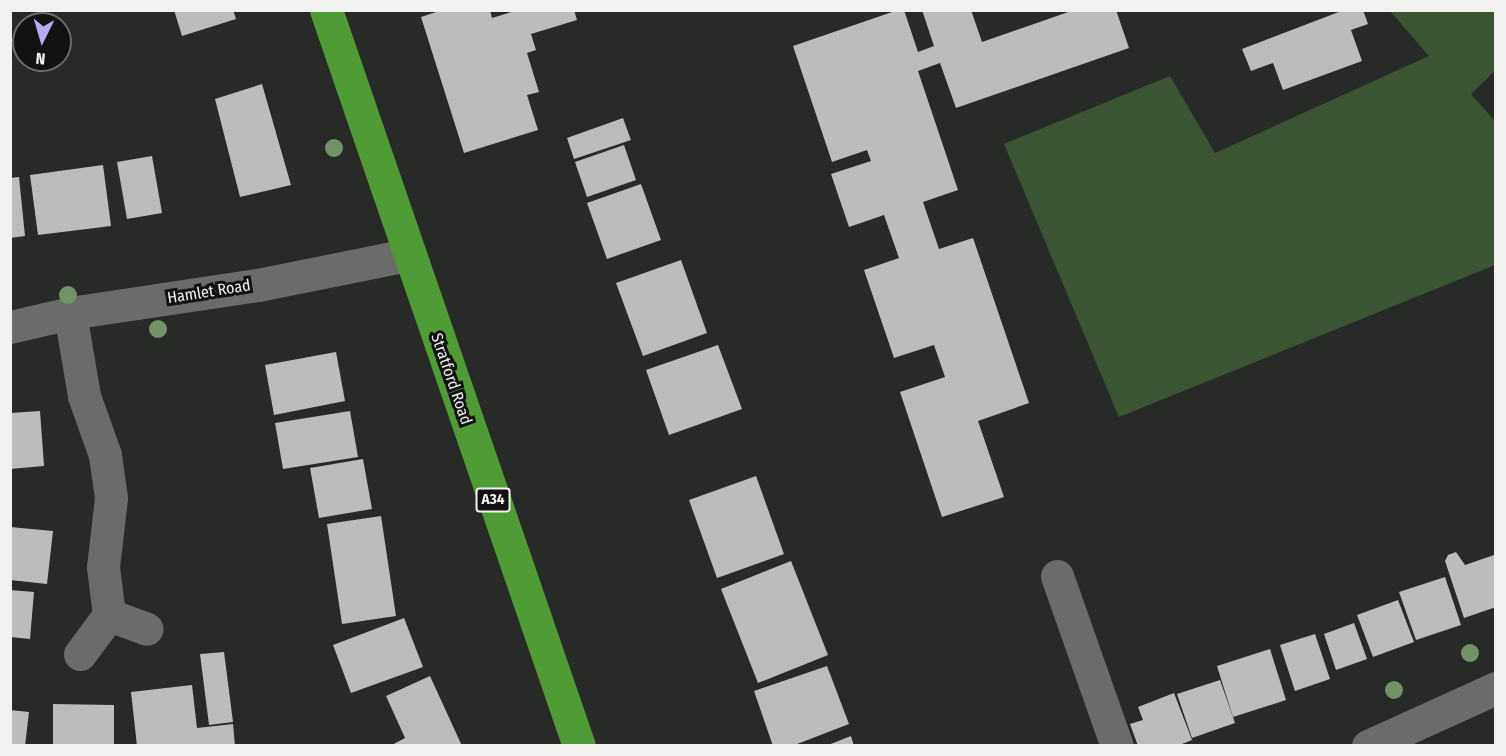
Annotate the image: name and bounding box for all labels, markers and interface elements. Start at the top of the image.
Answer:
north arrow [12,12,72,72]
text: N [35,49,46,68]
street label: Hamlet Road [166,276,252,308]
street label: Stratford Road [426,331,476,427]
road number: A34 [475,488,511,512]

